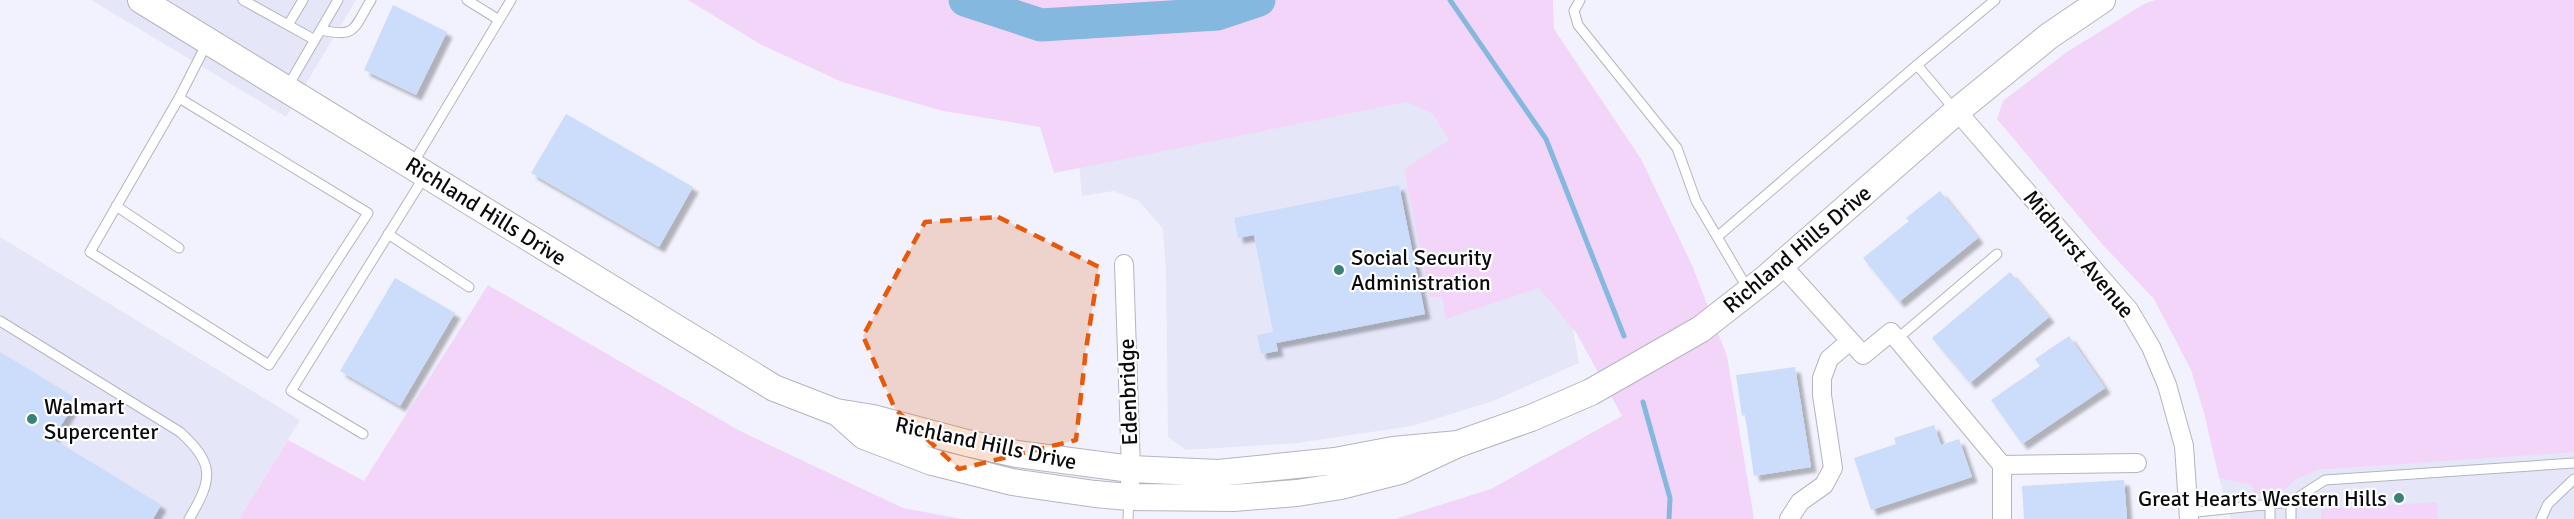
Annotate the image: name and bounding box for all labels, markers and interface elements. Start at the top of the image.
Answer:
street label: Richland Hills Drive [400,151,572,271]
street label: Richland Hills Drive [1718,179,1876,319]
street label: Midhurst Avenue [2018,185,2140,323]
place label: Social Security Administration [1351,244,1492,296]
marker: Social Security Administration [1332,263,1346,277]
street label: Edenbridge [1113,338,1143,446]
place label: Walmart Supercenter [44,393,158,445]
street label: Richland Hills Drive [893,411,1079,475]
marker: Walmart Supercenter [25,412,39,426]
place label: Great Hearts Western Hills [2138,485,2387,512]
marker: Great Hearts Western Hills [2392,491,2406,505]

